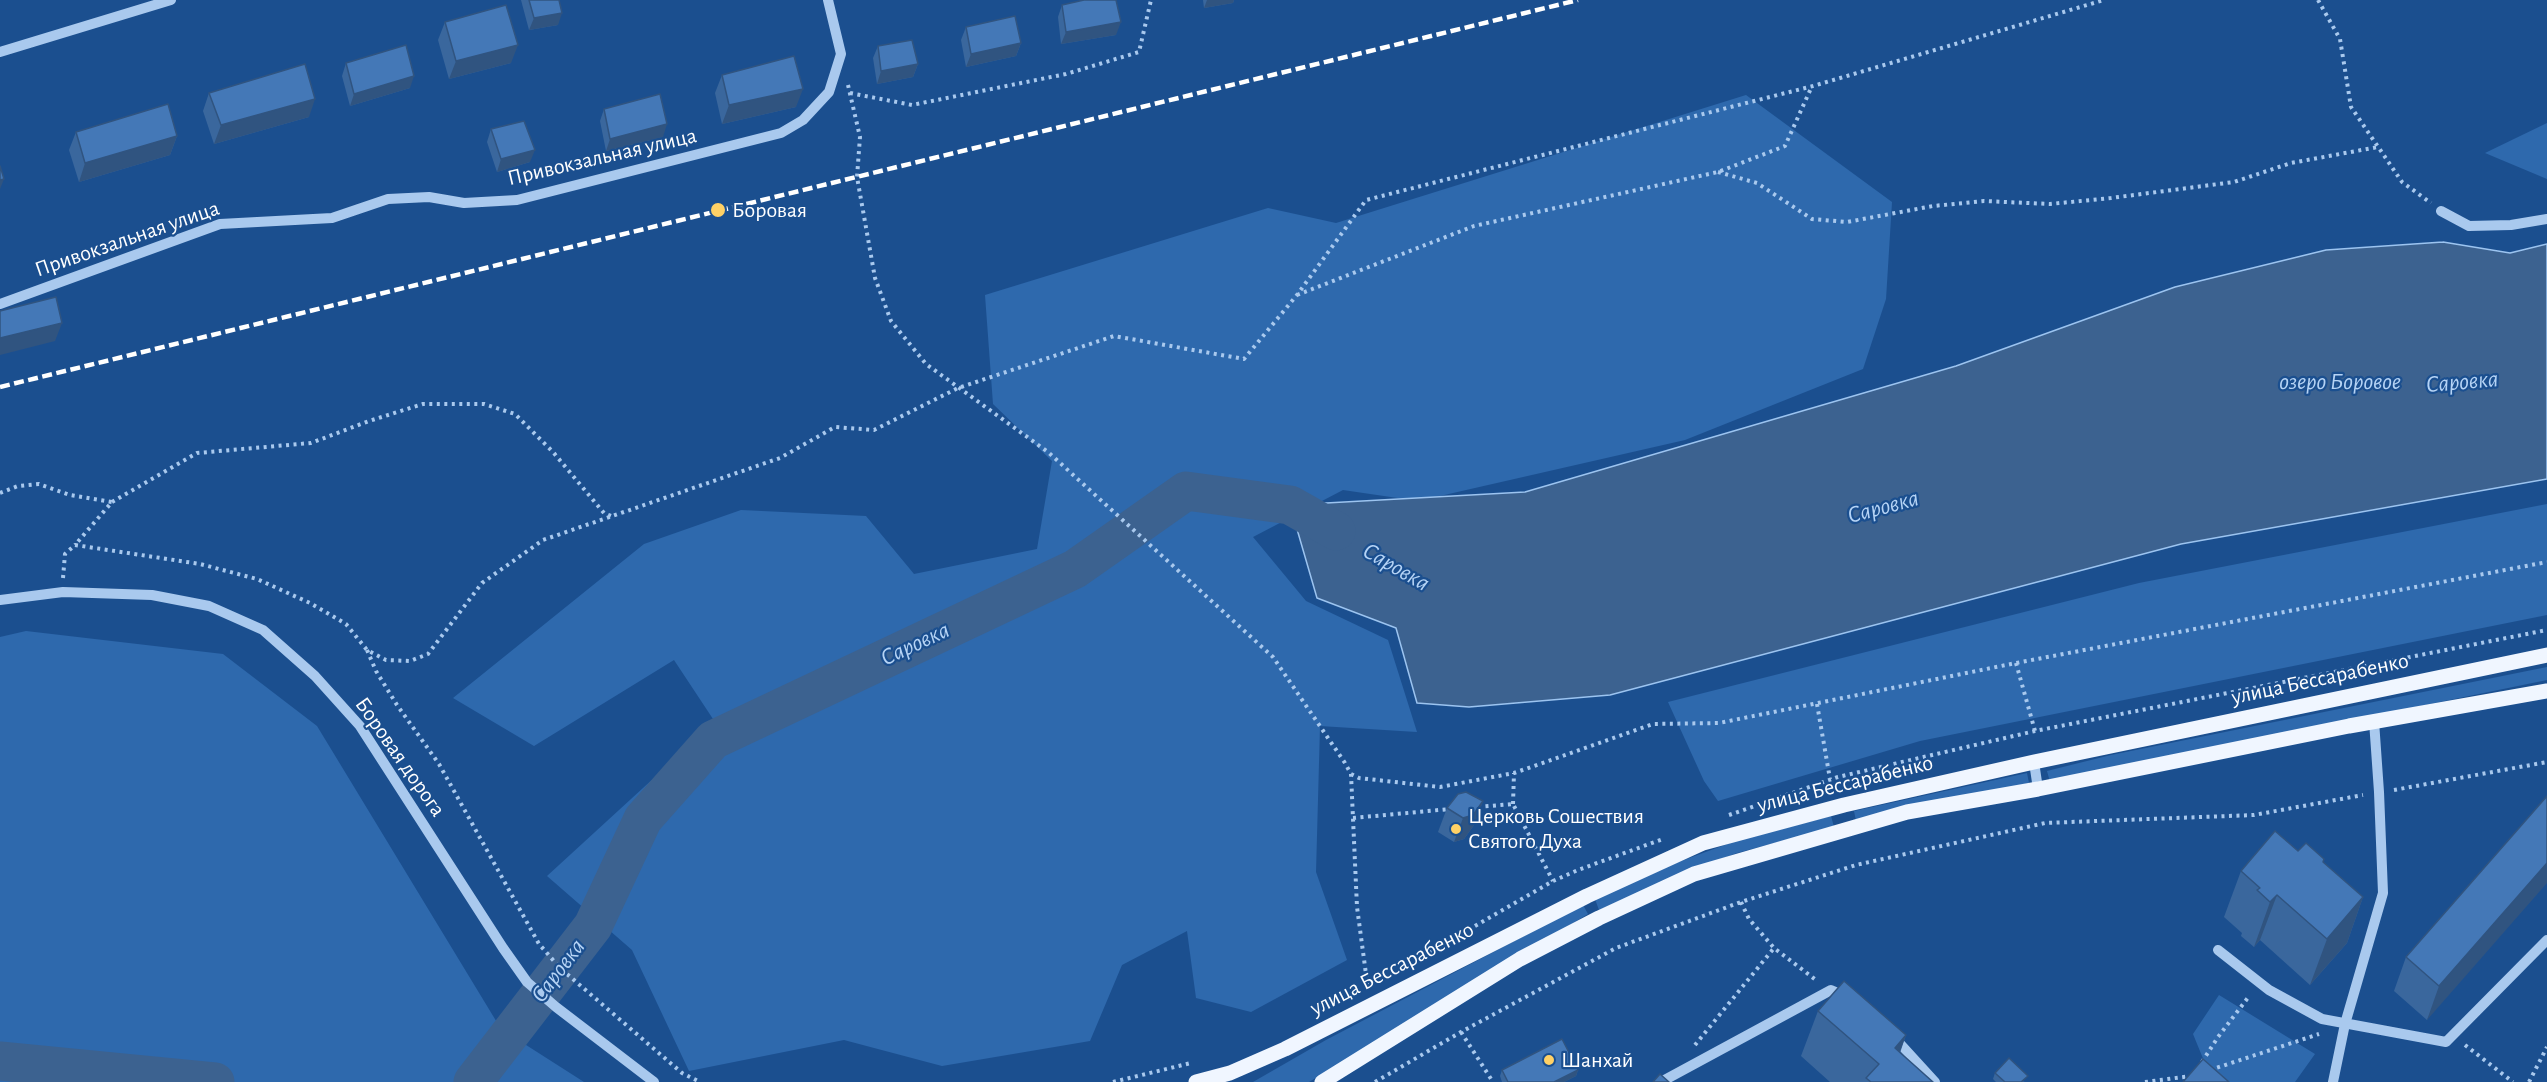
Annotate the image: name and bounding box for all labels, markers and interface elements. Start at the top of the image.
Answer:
street label: Привокзальная улица [505,122,699,192]
street label: Привокзальная улица [31,195,223,283]
place label: Боровая [732,197,807,223]
marker: Боровая [709,201,727,219]
water label: Саровка [2425,364,2499,400]
water label: озеро Боровое [2279,368,2401,396]
water label: Саровка [1844,484,1922,530]
water label: Саровка [1357,536,1435,598]
water label: Саровка [876,616,954,672]
street label: улица Бессарабенко [2229,647,2411,711]
street label: Боровая дорога [349,692,451,822]
street label: улица Бессарабенко [1754,749,1936,819]
place label: Церковь Сошествия Святого Духа [1468,803,1644,854]
marker: Церковь Сошествия Святого Духа [1449,822,1463,836]
street label: улица Бессарабенко [1306,916,1478,1022]
water label: Саровка [525,933,591,1009]
place label: Шанхай [1561,1047,1633,1073]
marker: Шанхай [1542,1053,1556,1067]

